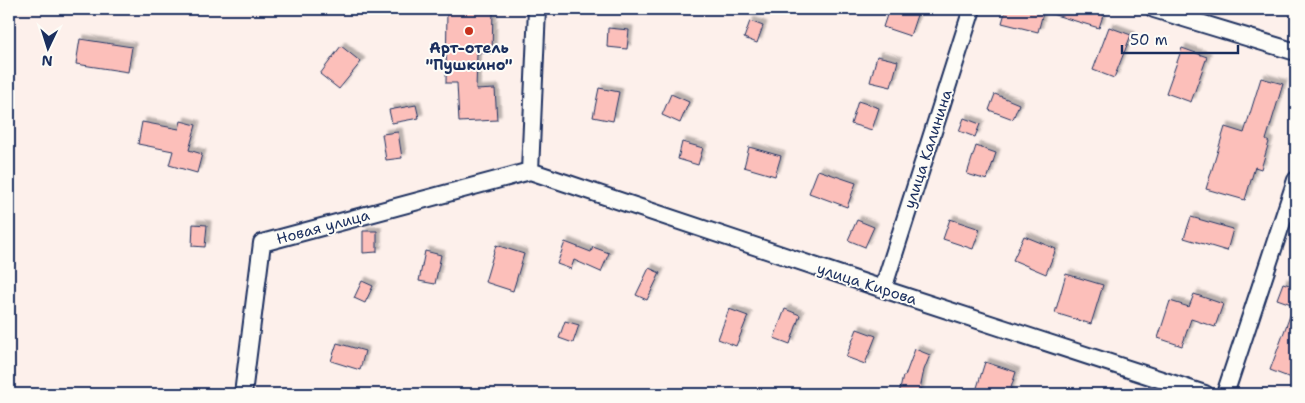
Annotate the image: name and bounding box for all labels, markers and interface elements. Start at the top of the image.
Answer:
north arrow [22,22,72,72]
scale bar [1122,22,1239,54]
marker: Арт-отель "Пушкино" [463,25,475,37]
text: 50 m [1130,30,1168,50]
place label: Арт-отель "Пушкино" [425,38,513,75]
text: N [41,52,53,70]
street label: улица Калинина [899,86,957,211]
street label: Новая улица [274,205,372,249]
street label: улица Кирова [814,258,920,310]

